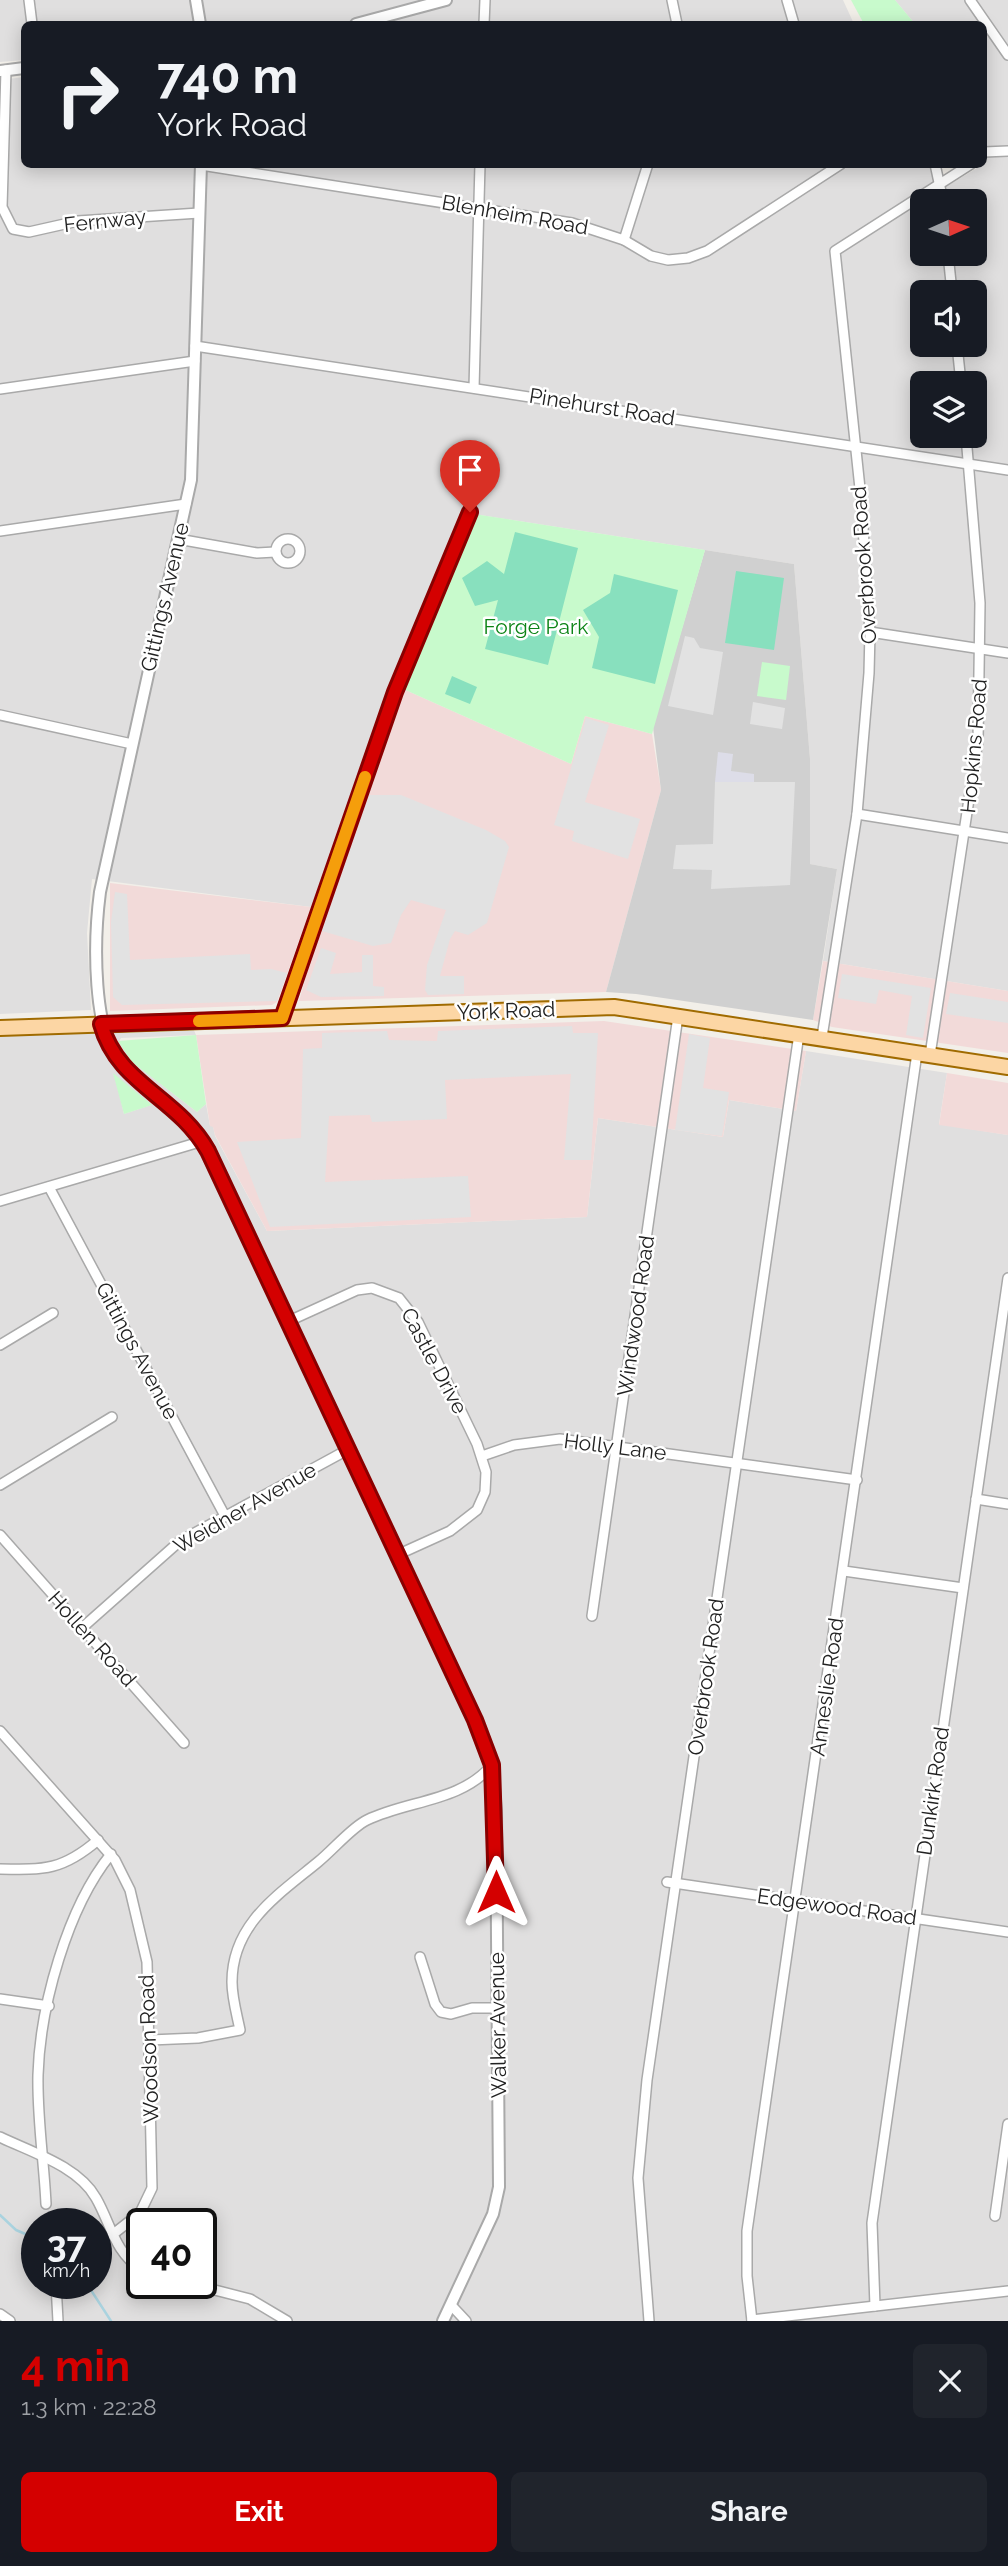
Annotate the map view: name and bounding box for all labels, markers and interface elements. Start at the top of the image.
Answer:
text: 740 m [157,47,298,104]
icon: right [42,49,133,140]
text: York Road [157,106,307,143]
street label: Blenheim Road [440,189,590,240]
north arrow [910,189,987,266]
map controls [910,189,987,448]
street label: Fernway [63,204,147,237]
button: sound [910,280,987,357]
button: layers [910,371,987,448]
street label: Pinehurst Road [527,383,677,430]
pin [440,440,500,512]
icon: arrive [451,451,489,489]
street label: Overbrook Road [846,485,881,645]
street label: Gittings Avenue [135,520,194,674]
park label: Forge Park [484,614,588,639]
street label: Hopkins Road [955,678,992,814]
street label: York Road [456,996,556,1025]
street label: Windwood Road [612,1234,659,1398]
street label: Gittings Avenue [91,1278,184,1424]
street label: Castle Drive [396,1303,473,1418]
street label: Holly Lane [562,1428,668,1465]
street label: Weidner Avenue [169,1457,320,1558]
street label: Hollen Road [43,1586,142,1691]
street label: Overbrook Road [682,1597,729,1757]
street label: Anneslie Road [804,1616,849,1758]
street label: Dunkirk Road [911,1725,954,1857]
position arrow [459,1855,533,1929]
street label: Edgewood Road [756,1883,919,1930]
street label: Walker Avenue [484,1952,511,2098]
street label: Woodson Road [133,1974,164,2124]
speed limit sign: 40 [126,2208,217,2299]
text: 37 [47,2224,86,2265]
text: km/h [43,2260,90,2281]
text: 4 min [21,2342,130,2391]
button: close [913,2344,987,2418]
text: 1.3 km · 22:28 [21,2393,157,2420]
button: Exit [21,2472,497,2552]
button: Share [511,2472,987,2552]

